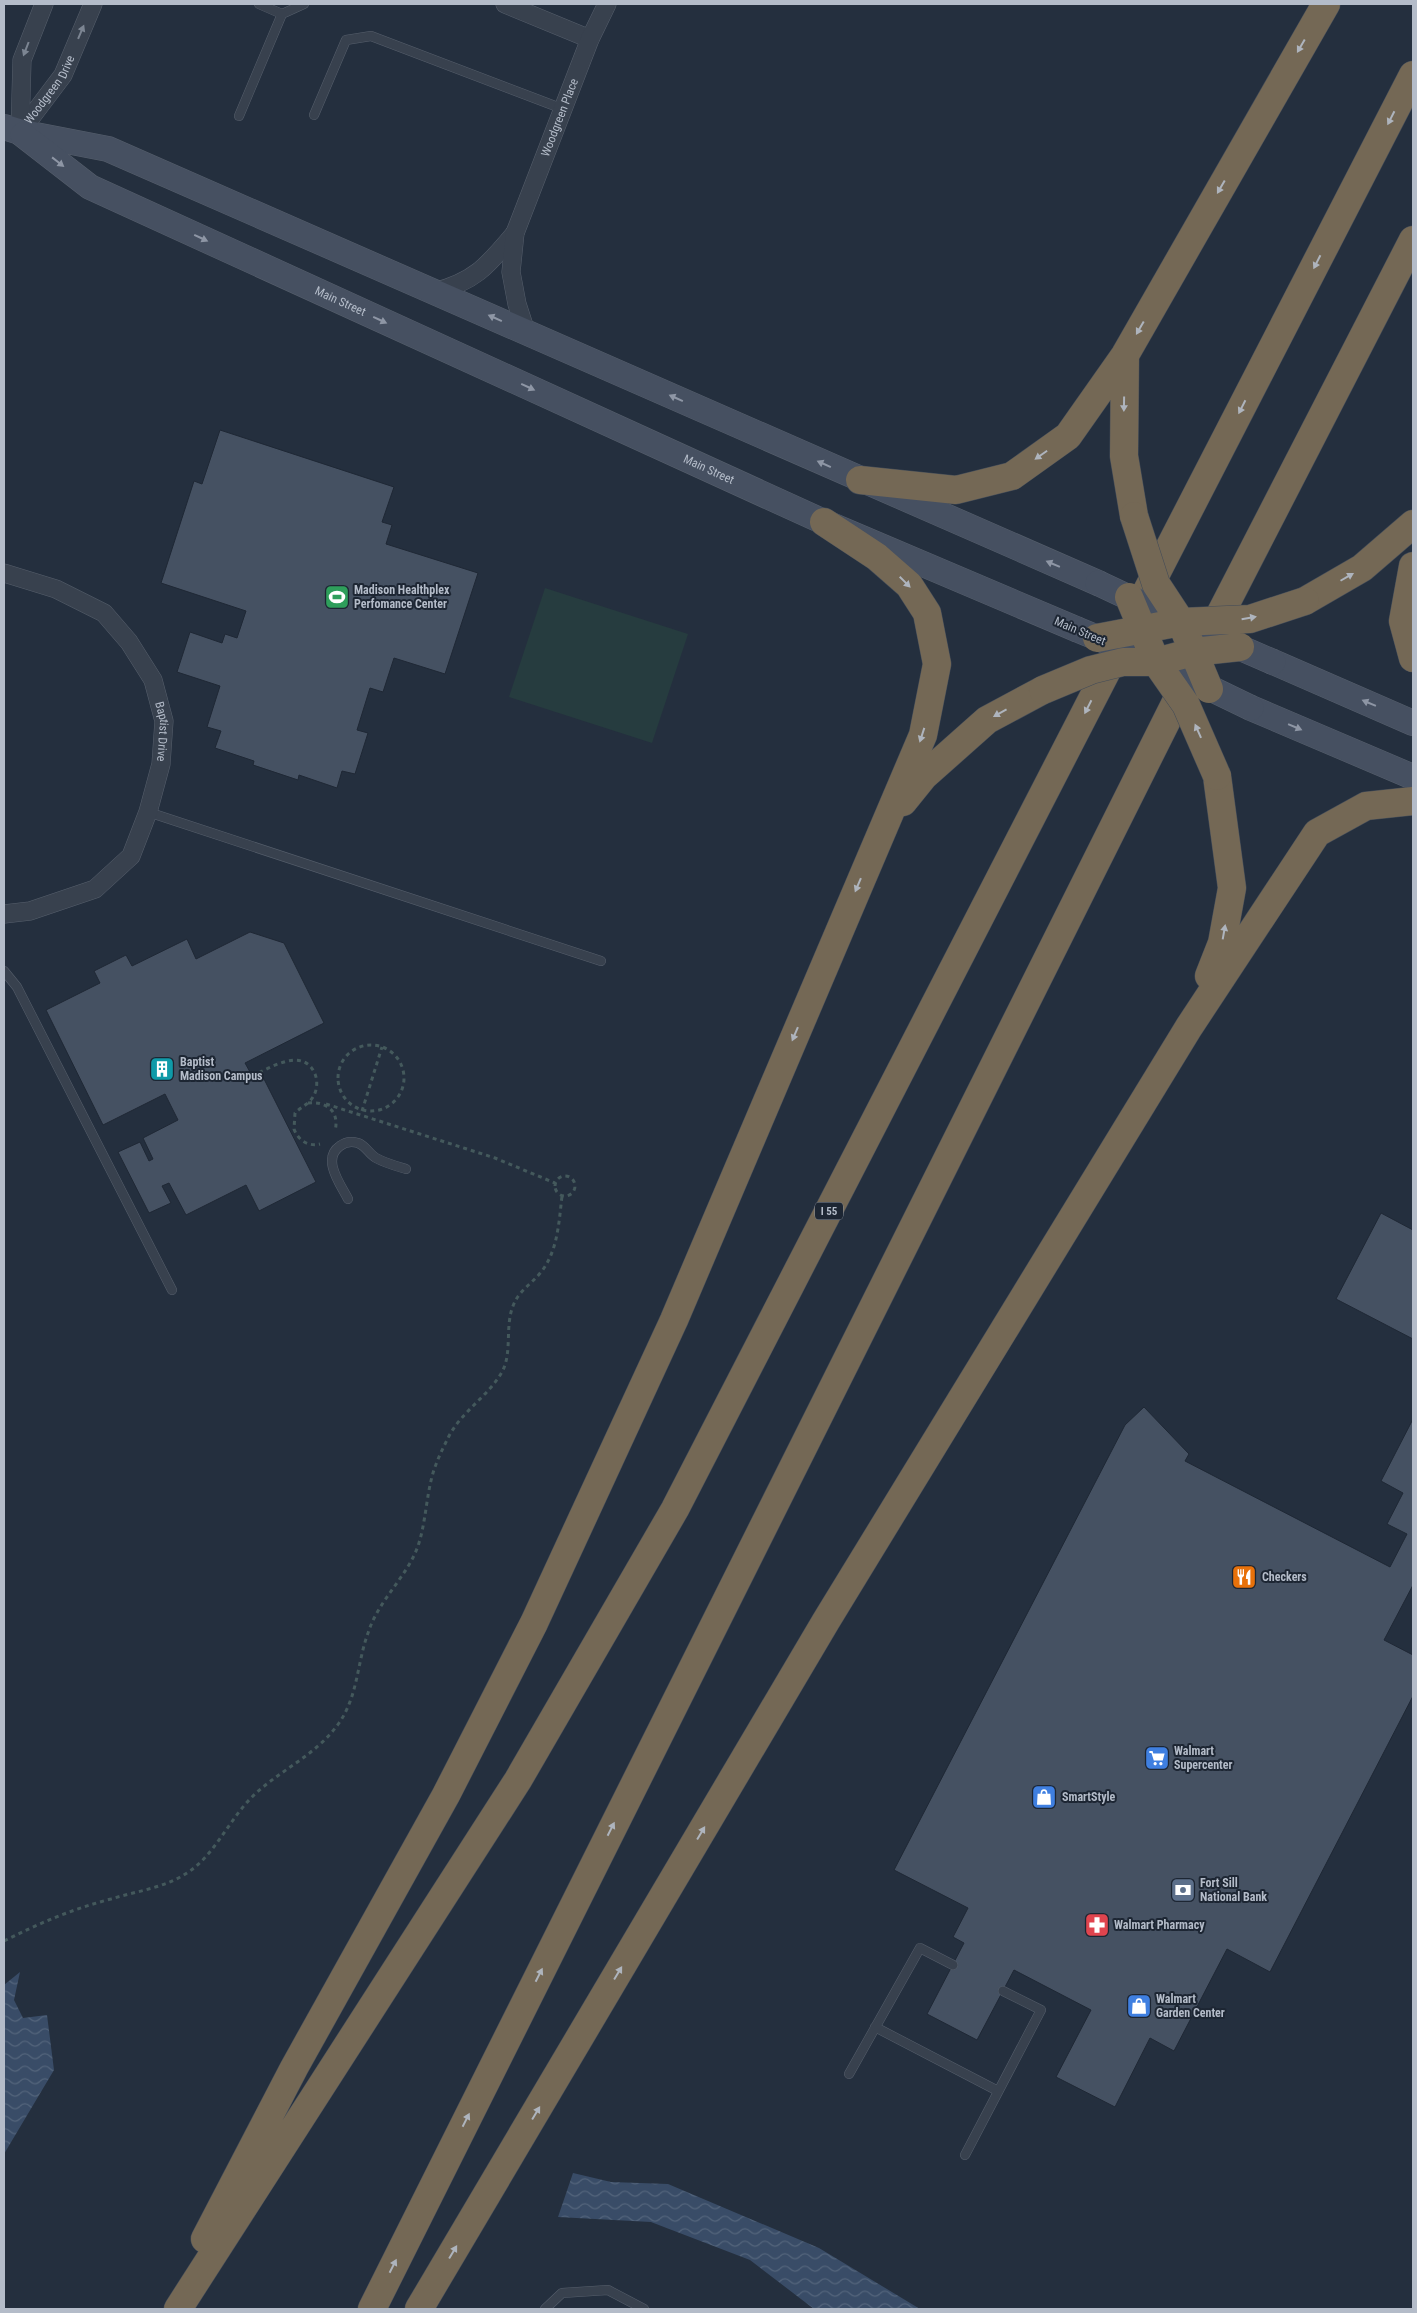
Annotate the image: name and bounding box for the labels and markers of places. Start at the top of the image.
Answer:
place label: Madison Healthplex Perfomance Center [354,583,450,611]
sports icon: Madison Healthplex Perfomance Center [324,584,350,610]
place label: Baptist Madison Campus [180,1055,263,1083]
building icon: Baptist Madison Campus [149,1056,175,1082]
restaurant icon: Checkers [1231,1564,1257,1590]
place label: Checkers [1262,1570,1307,1584]
place label: Walmart Supercenter [1174,1744,1233,1772]
supermarket icon: Walmart Supercenter [1144,1745,1170,1771]
shop icon: SmartStyle [1031,1784,1057,1810]
place label: SmartStyle [1062,1790,1115,1804]
place label: Fort Sill National Bank [1200,1876,1267,1904]
bank icon: Fort Sill National Bank [1170,1877,1196,1903]
pharmacy icon: Walmart Pharmacy [1084,1912,1110,1938]
place label: Walmart Pharmacy [1114,1918,1205,1932]
place label: Walmart Garden Center [1156,1992,1225,2020]
shop icon: Walmart Garden Center [1126,1993,1152,2019]

